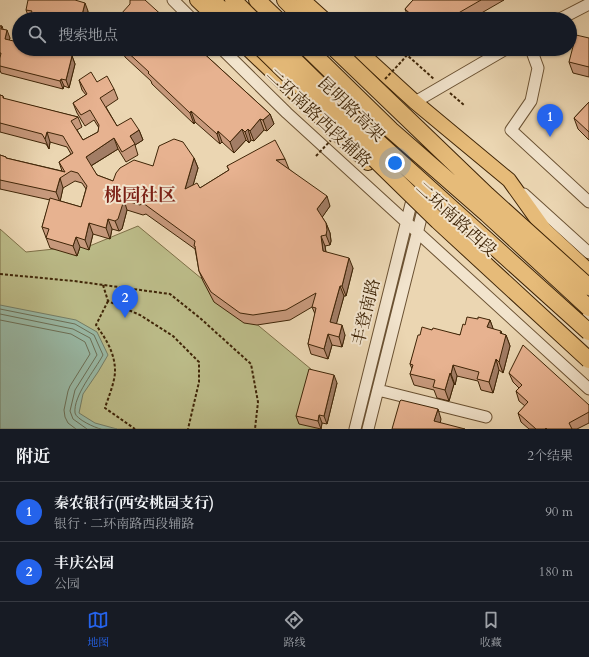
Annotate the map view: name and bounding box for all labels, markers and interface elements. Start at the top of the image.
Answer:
search box [12,12,577,56]
icon: search [26,23,48,45]
text: 搜索地点 [58,25,118,45]
street label: 二环南路西段辅路 [261,63,377,173]
street label: 昆明路高架 [312,71,390,147]
pin: 1 [537,104,563,137]
your location [385,153,405,173]
street label: 二环南路西段 [410,176,502,262]
district label: 桃园社区 [104,183,176,208]
street label: 丰登南路 [347,276,385,348]
pin: 2 [112,285,138,318]
text: 附近 [16,445,50,468]
text: 2个结果 [527,447,573,465]
text: 秦农银行(西安桃园支行) [54,493,214,513]
text: 1 [26,503,32,521]
text: 90 m [545,503,573,521]
text: 银行 · 二环南路西段辅路 [54,515,194,533]
text: 丰庆公园 [54,553,114,573]
text: 2 [26,563,32,581]
text: 180 m [539,563,573,581]
text: 公园 [54,575,80,593]
tab: 地图 [87,609,109,650]
tab: 路线 [283,609,305,650]
tab: 收藏 [480,609,502,650]

